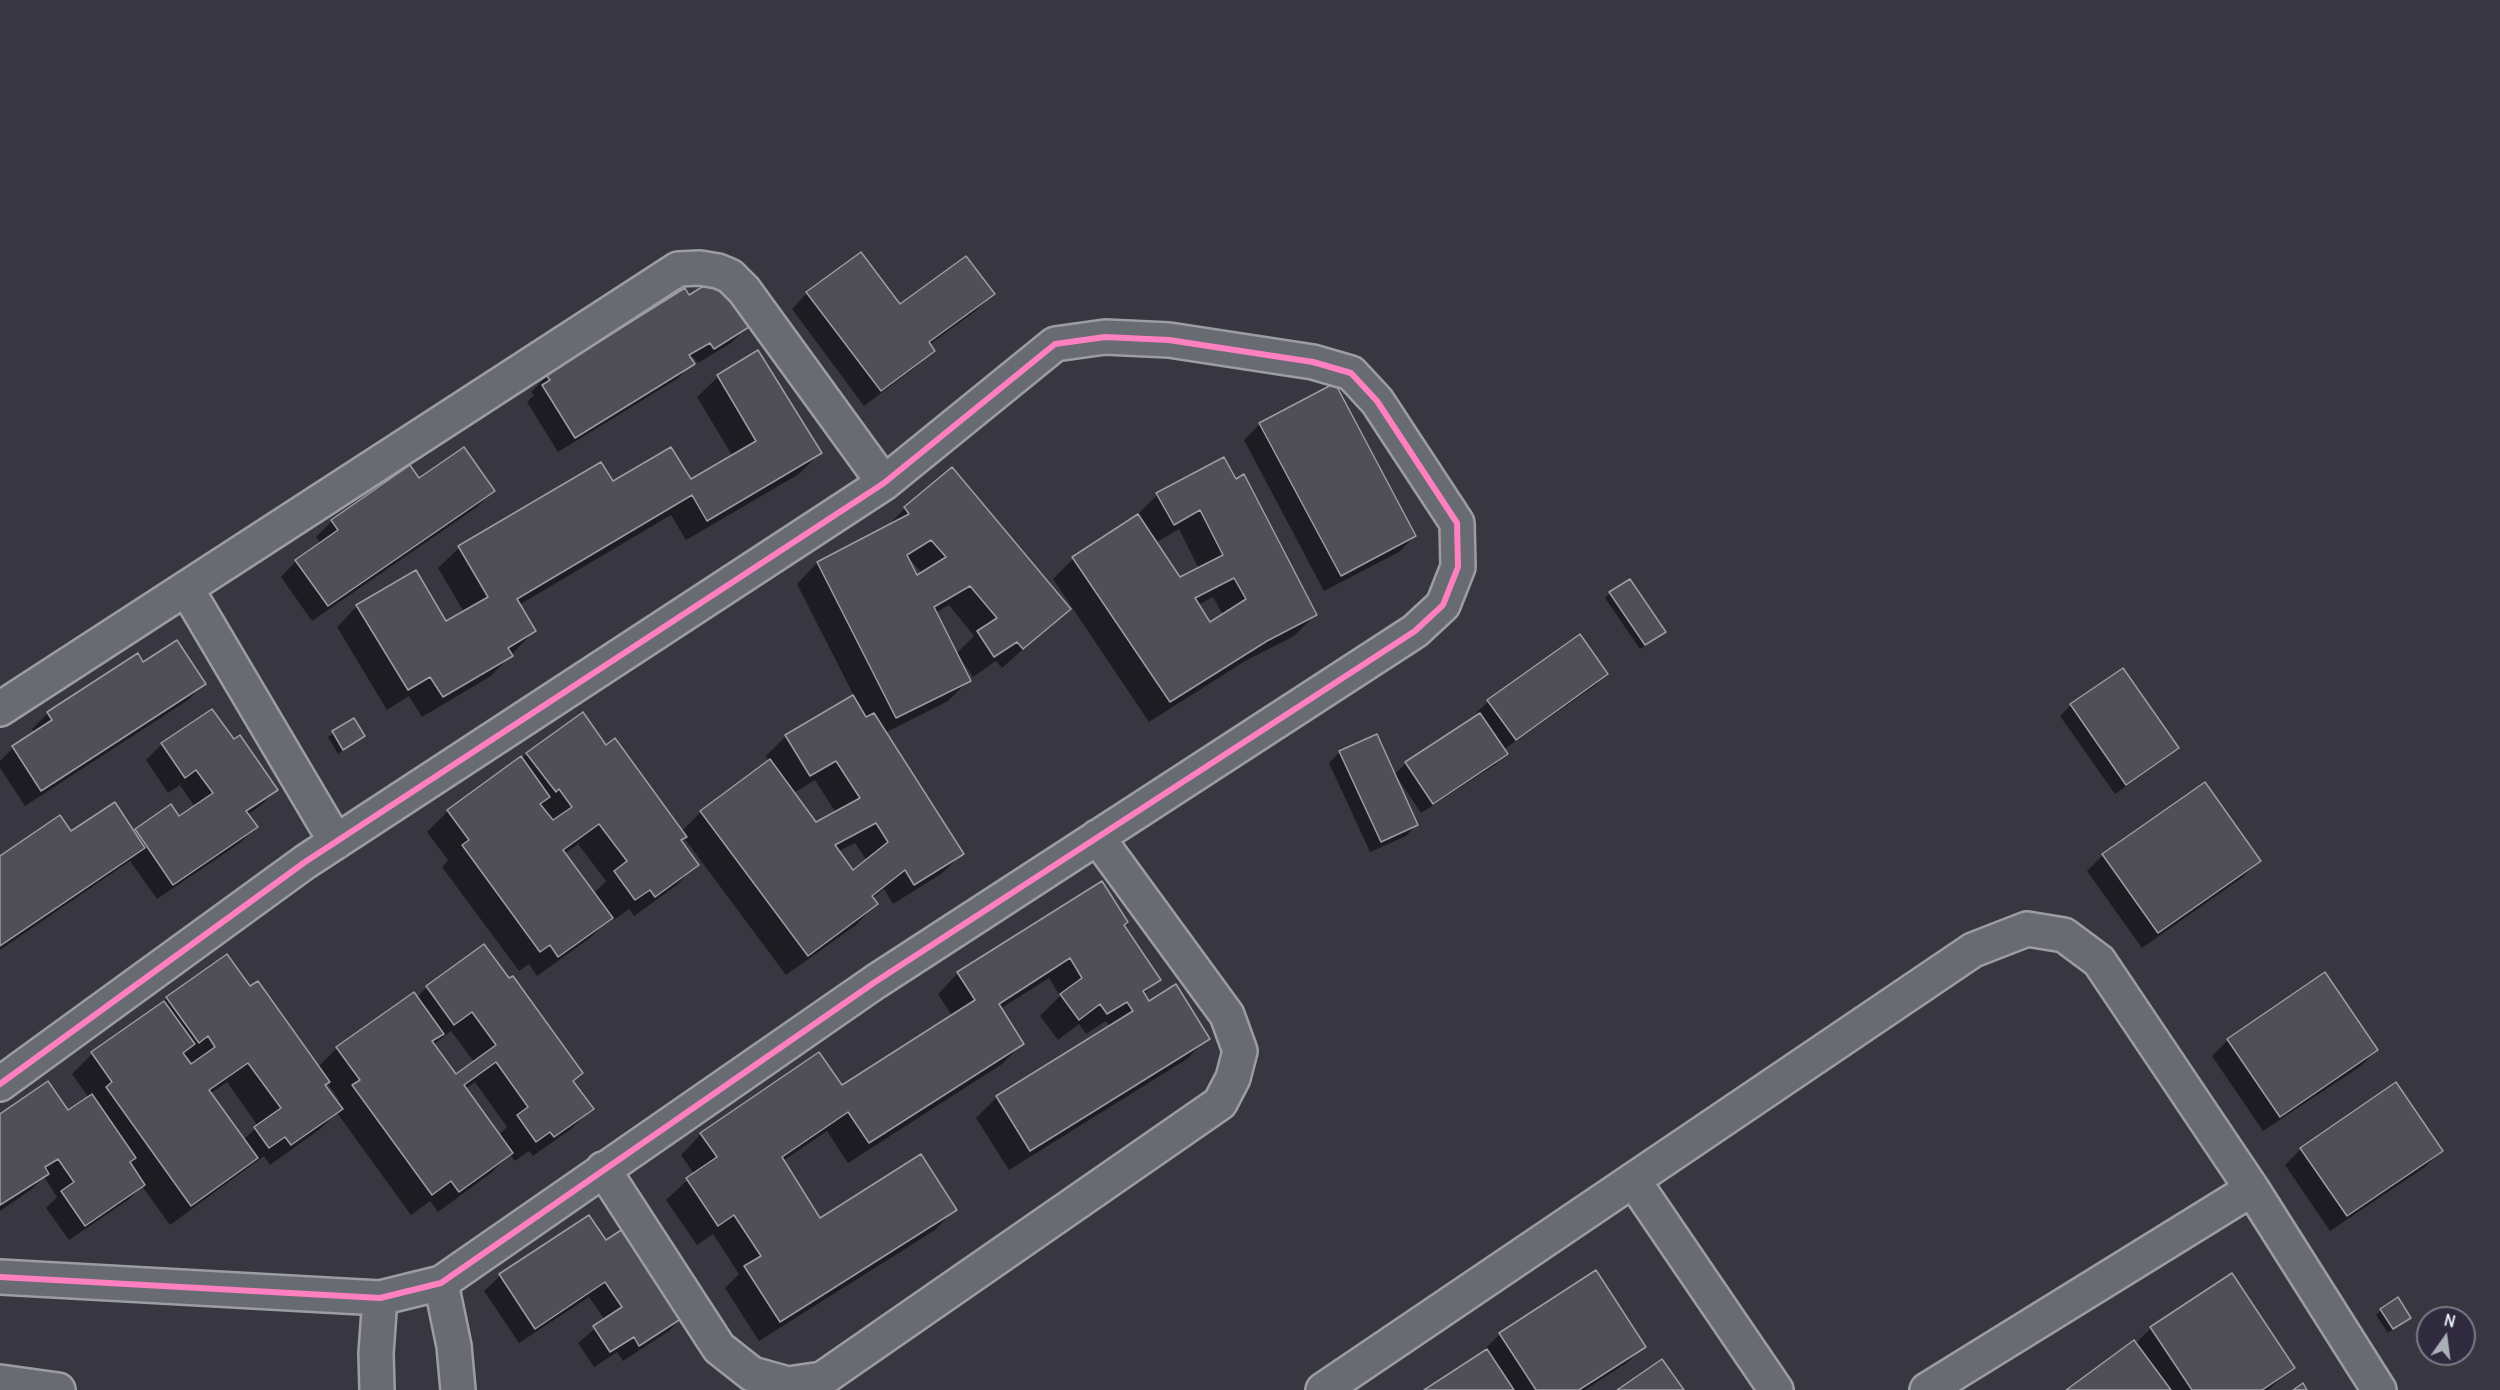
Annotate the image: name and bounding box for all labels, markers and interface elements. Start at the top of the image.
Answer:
north arrow [2416,1306,2476,1366]
text: N [2442,1309,2458,1332]

